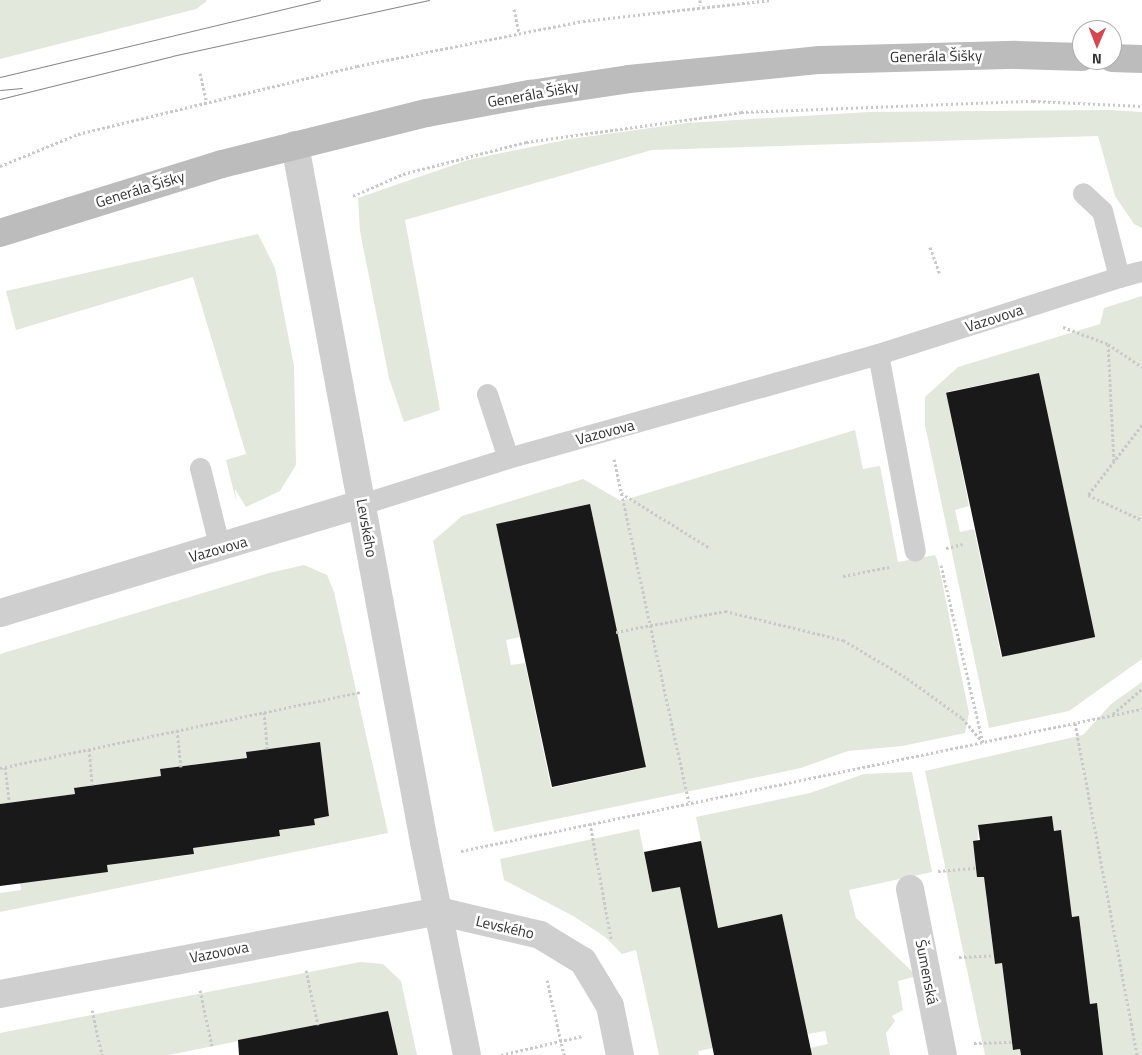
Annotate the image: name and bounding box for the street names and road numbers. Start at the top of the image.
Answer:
street label: Generála Šišky [890,46,982,66]
street label: Generála Šišky [486,77,580,111]
street label: Generála Šišky [93,167,187,211]
street label: Vazovova [963,300,1025,336]
street label: Vazovova [574,416,636,448]
street label: Levského [353,497,381,559]
street label: Vazovova [187,532,249,566]
street label: Levského [474,912,536,942]
street label: Vazovova [188,937,250,967]
street label: Šumenská [912,938,942,1006]

